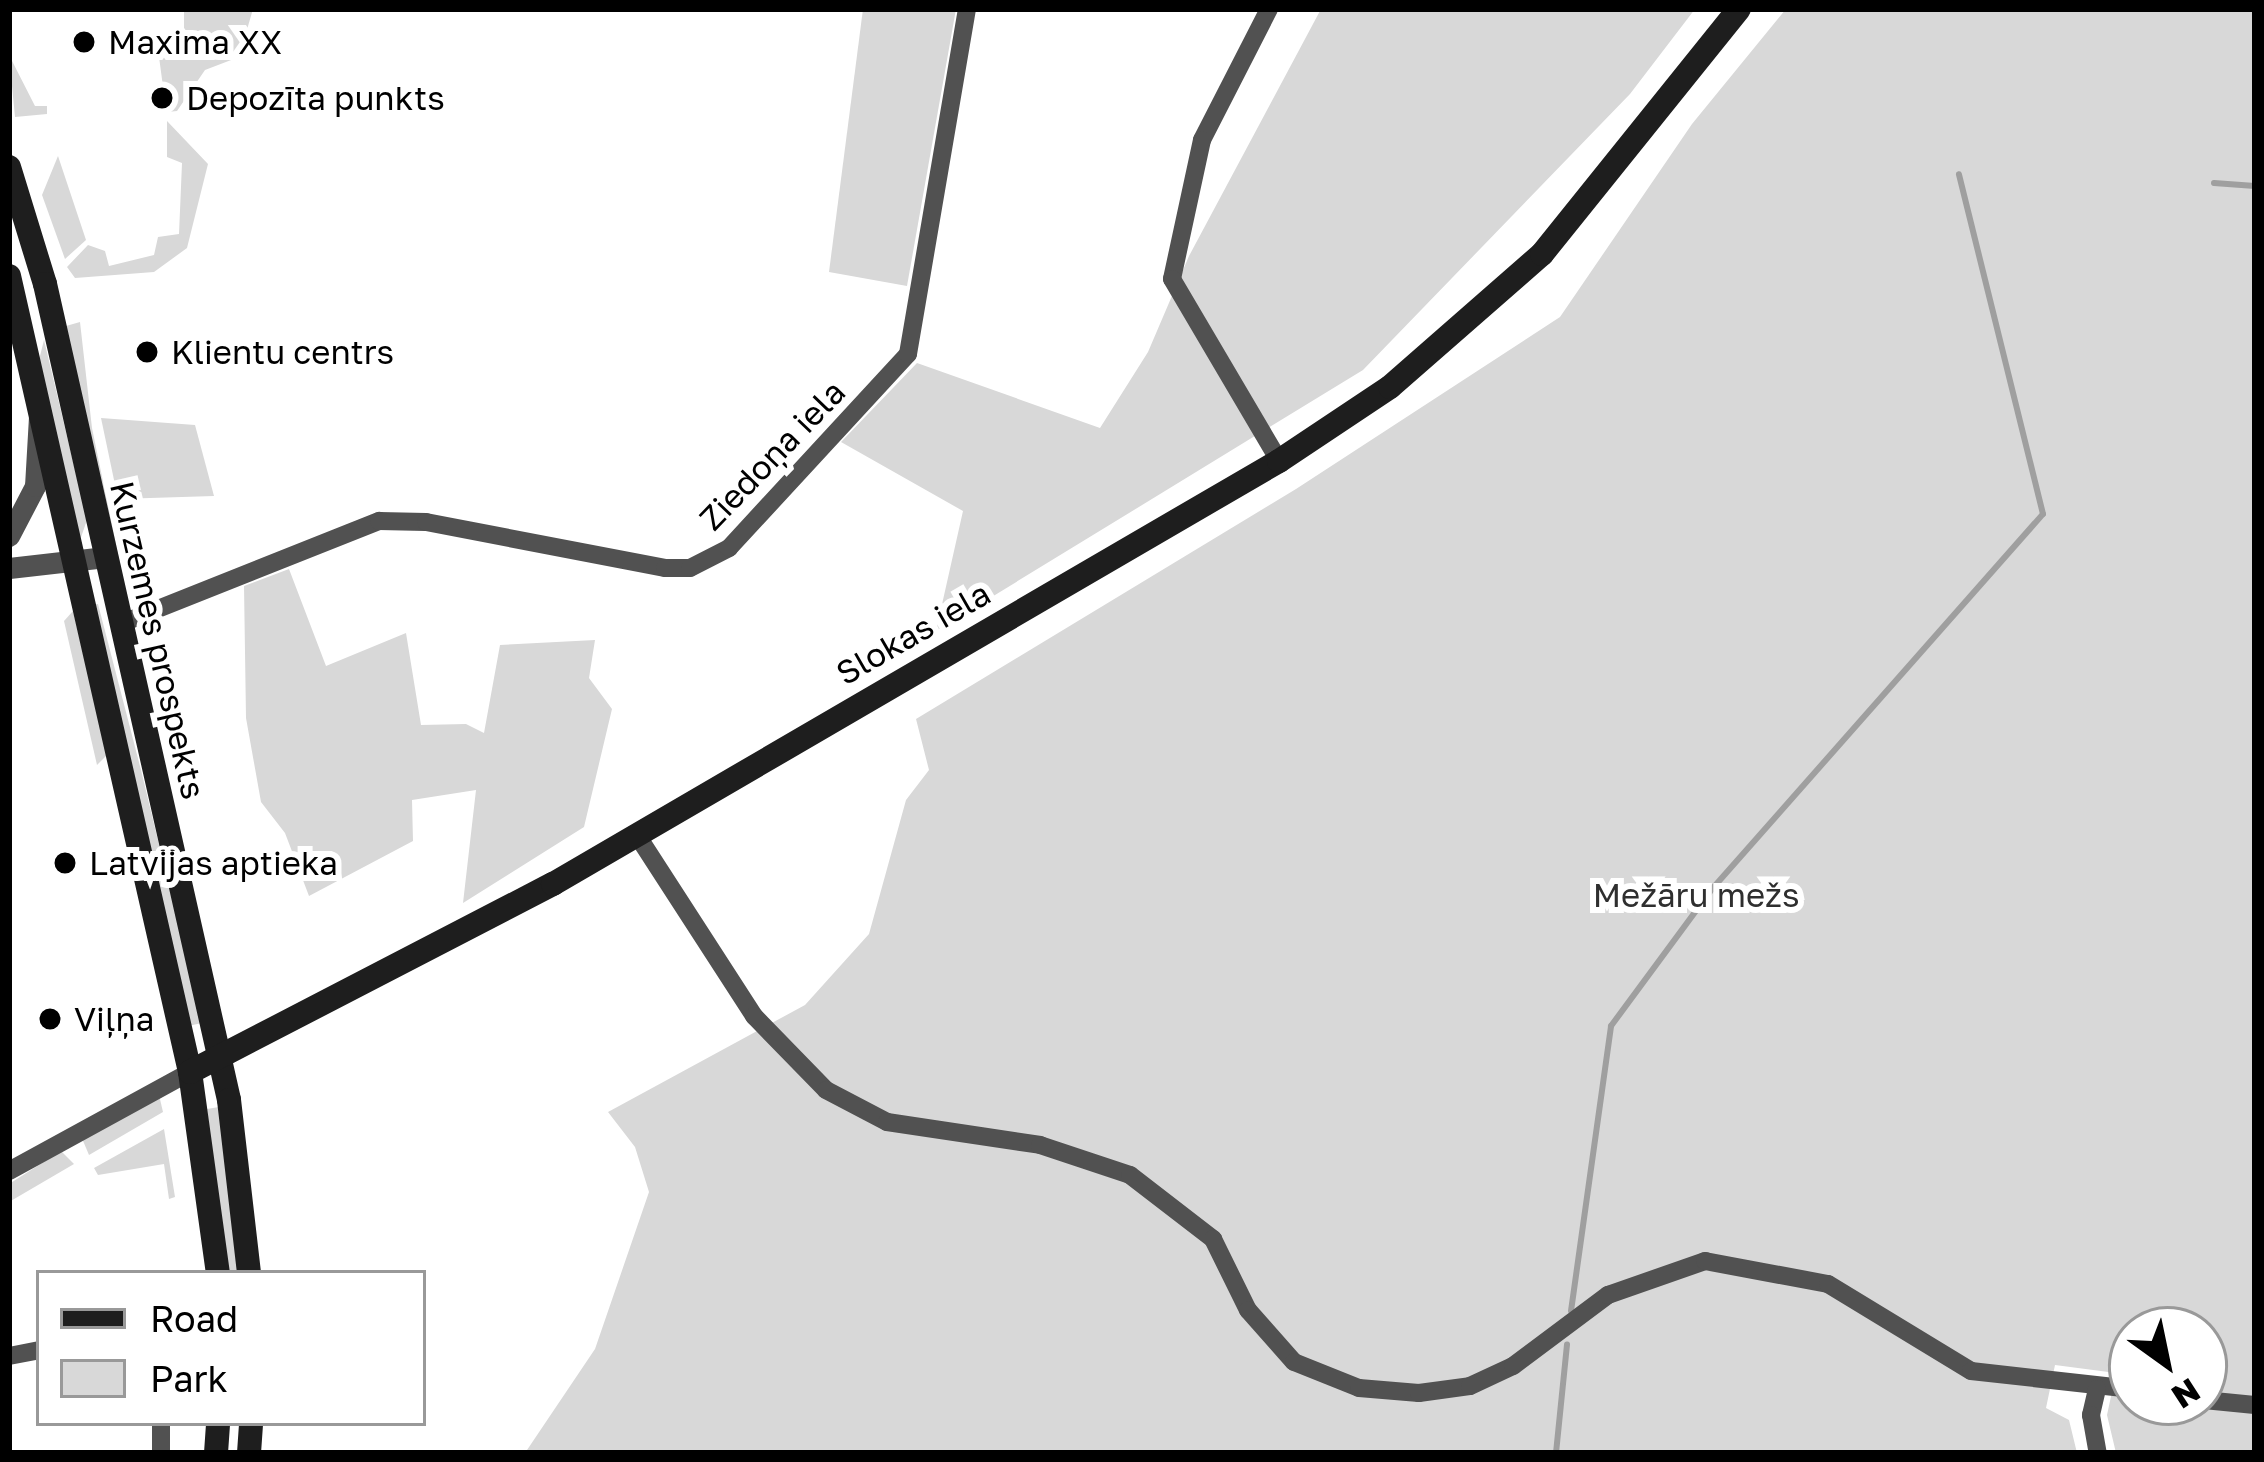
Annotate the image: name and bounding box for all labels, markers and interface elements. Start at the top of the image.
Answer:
place label: Maxima XX [108,22,282,62]
marker: Maxima XX [71,29,97,55]
place label: Depozīta punkts [186,78,445,118]
marker: Depozīta punkts [149,85,175,111]
place label: Klientu centrs [171,332,394,372]
marker: Klientu centrs [134,339,160,365]
street label: Ziedoņa iela [691,372,853,538]
street label: Kurzemes prospekts [102,477,214,803]
street label: Slokas iela [829,573,997,693]
place label: Latvijas aptieka [89,843,338,883]
marker: Latvijas aptieka [52,850,78,876]
park label: Mežāru mežs [1593,875,1799,915]
place label: Viļņa [74,999,154,1039]
marker: Viļņa [37,1006,63,1032]
legend [36,1270,426,1426]
text: Road [150,1297,238,1340]
north arrow [2108,1306,2228,1426]
text: Park [150,1357,228,1400]
text: N [2165,1371,2207,1417]

